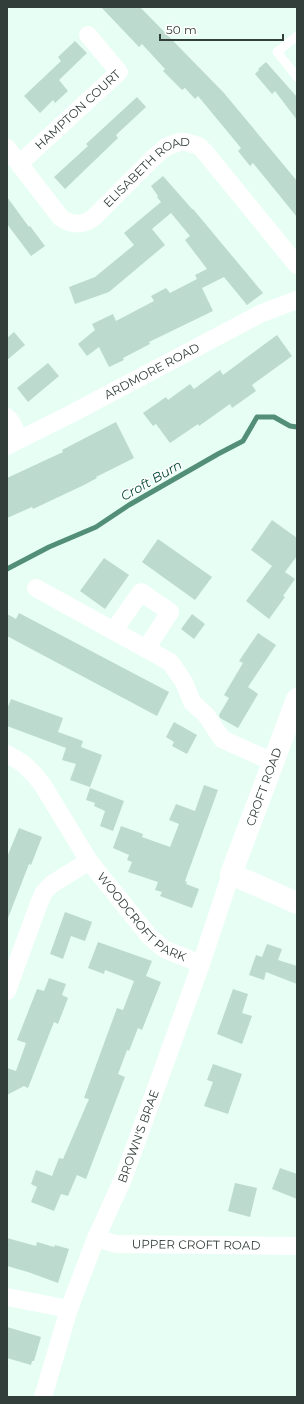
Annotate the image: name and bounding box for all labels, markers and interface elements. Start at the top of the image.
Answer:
scale bar [160,16,283,42]
text: 50 m [166,22,197,37]
street label: HAMPTON COURT [32,66,124,153]
street label: ELISABETH ROAD [100,134,190,210]
street label: ARDMORE ROAD [101,339,202,402]
water label: Croft Burn [118,456,184,504]
street label: CROFT ROAD [242,746,285,828]
street label: WOODCROFT PARK [94,869,189,964]
street label: BROWN'S BRAE [114,1088,162,1185]
street label: UPPER CROFT ROAD [132,1236,261,1253]

